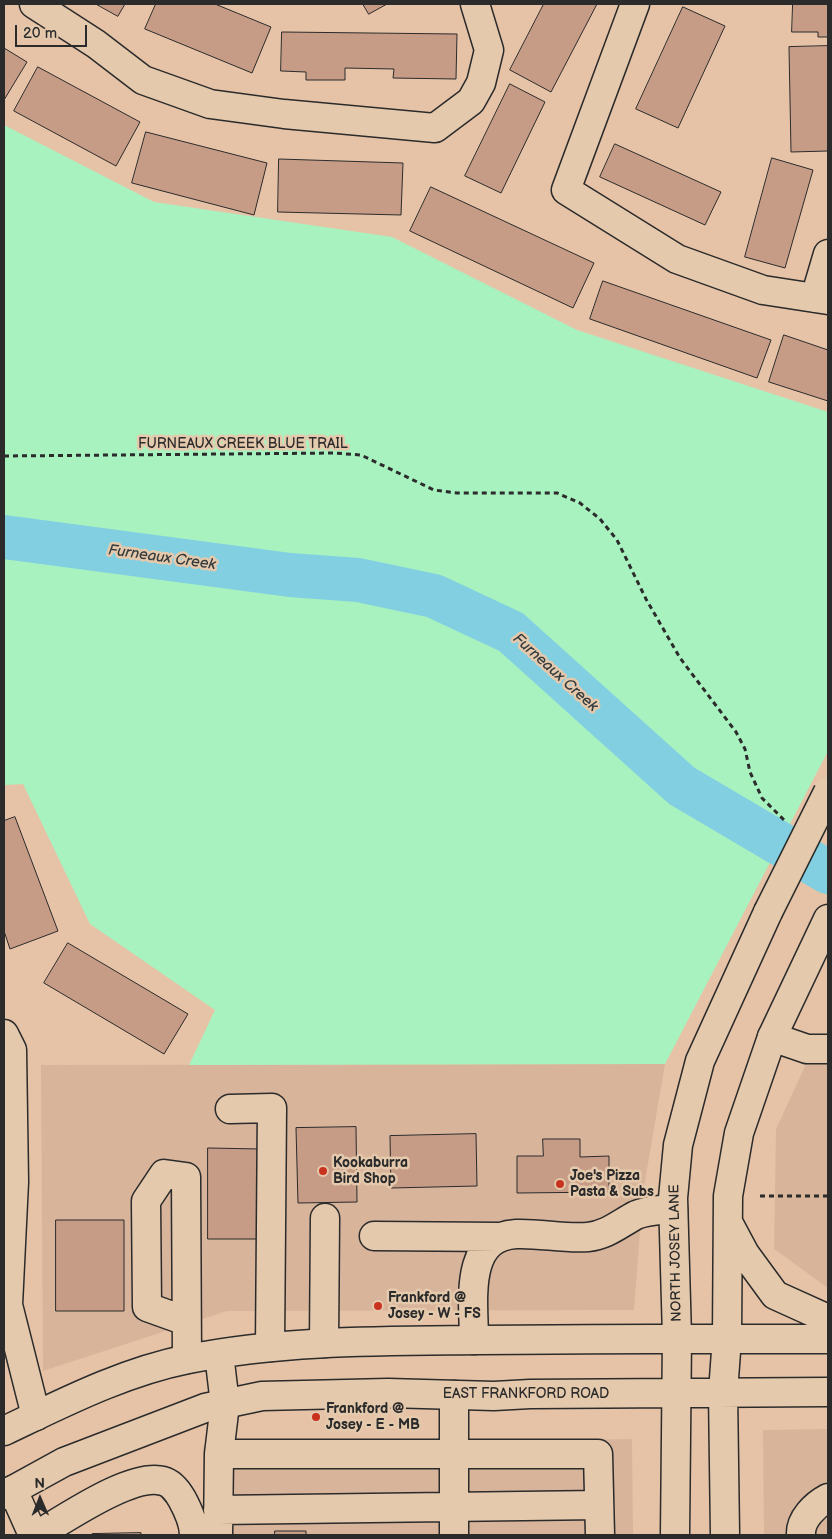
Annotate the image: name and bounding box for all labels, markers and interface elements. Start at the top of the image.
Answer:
scale bar [18,15,90,47]
text: 20 m [23,24,57,43]
street label: FURNEAUX CREEK BLUE TRAIL [138,436,348,452]
water label: Furneaux Creek [107,542,217,574]
water label: Furneaux Creek [509,630,601,716]
place label: Kookaburra Bird Shop [333,1155,408,1188]
marker: Kookaburra Bird Shop [317,1165,329,1177]
place label: Joe's Pizza Pasta & Subs [570,1168,654,1200]
marker: Joe's Pizza Pasta & Subs [554,1178,566,1190]
street label: NORTH JOSEY LANE [666,1184,686,1322]
place label: Frankford @ Josey - W - FS [388,1290,481,1322]
marker: Frankford @ Josey - W - FS [372,1300,384,1312]
street label: EAST FRANKFORD ROAD [443,1386,609,1402]
place label: Frankford @ Josey - E - MB [326,1401,420,1434]
marker: Frankford @ Josey - E - MB [310,1411,322,1423]
north arrow [15,1474,65,1524]
text: N [34,1475,45,1492]

